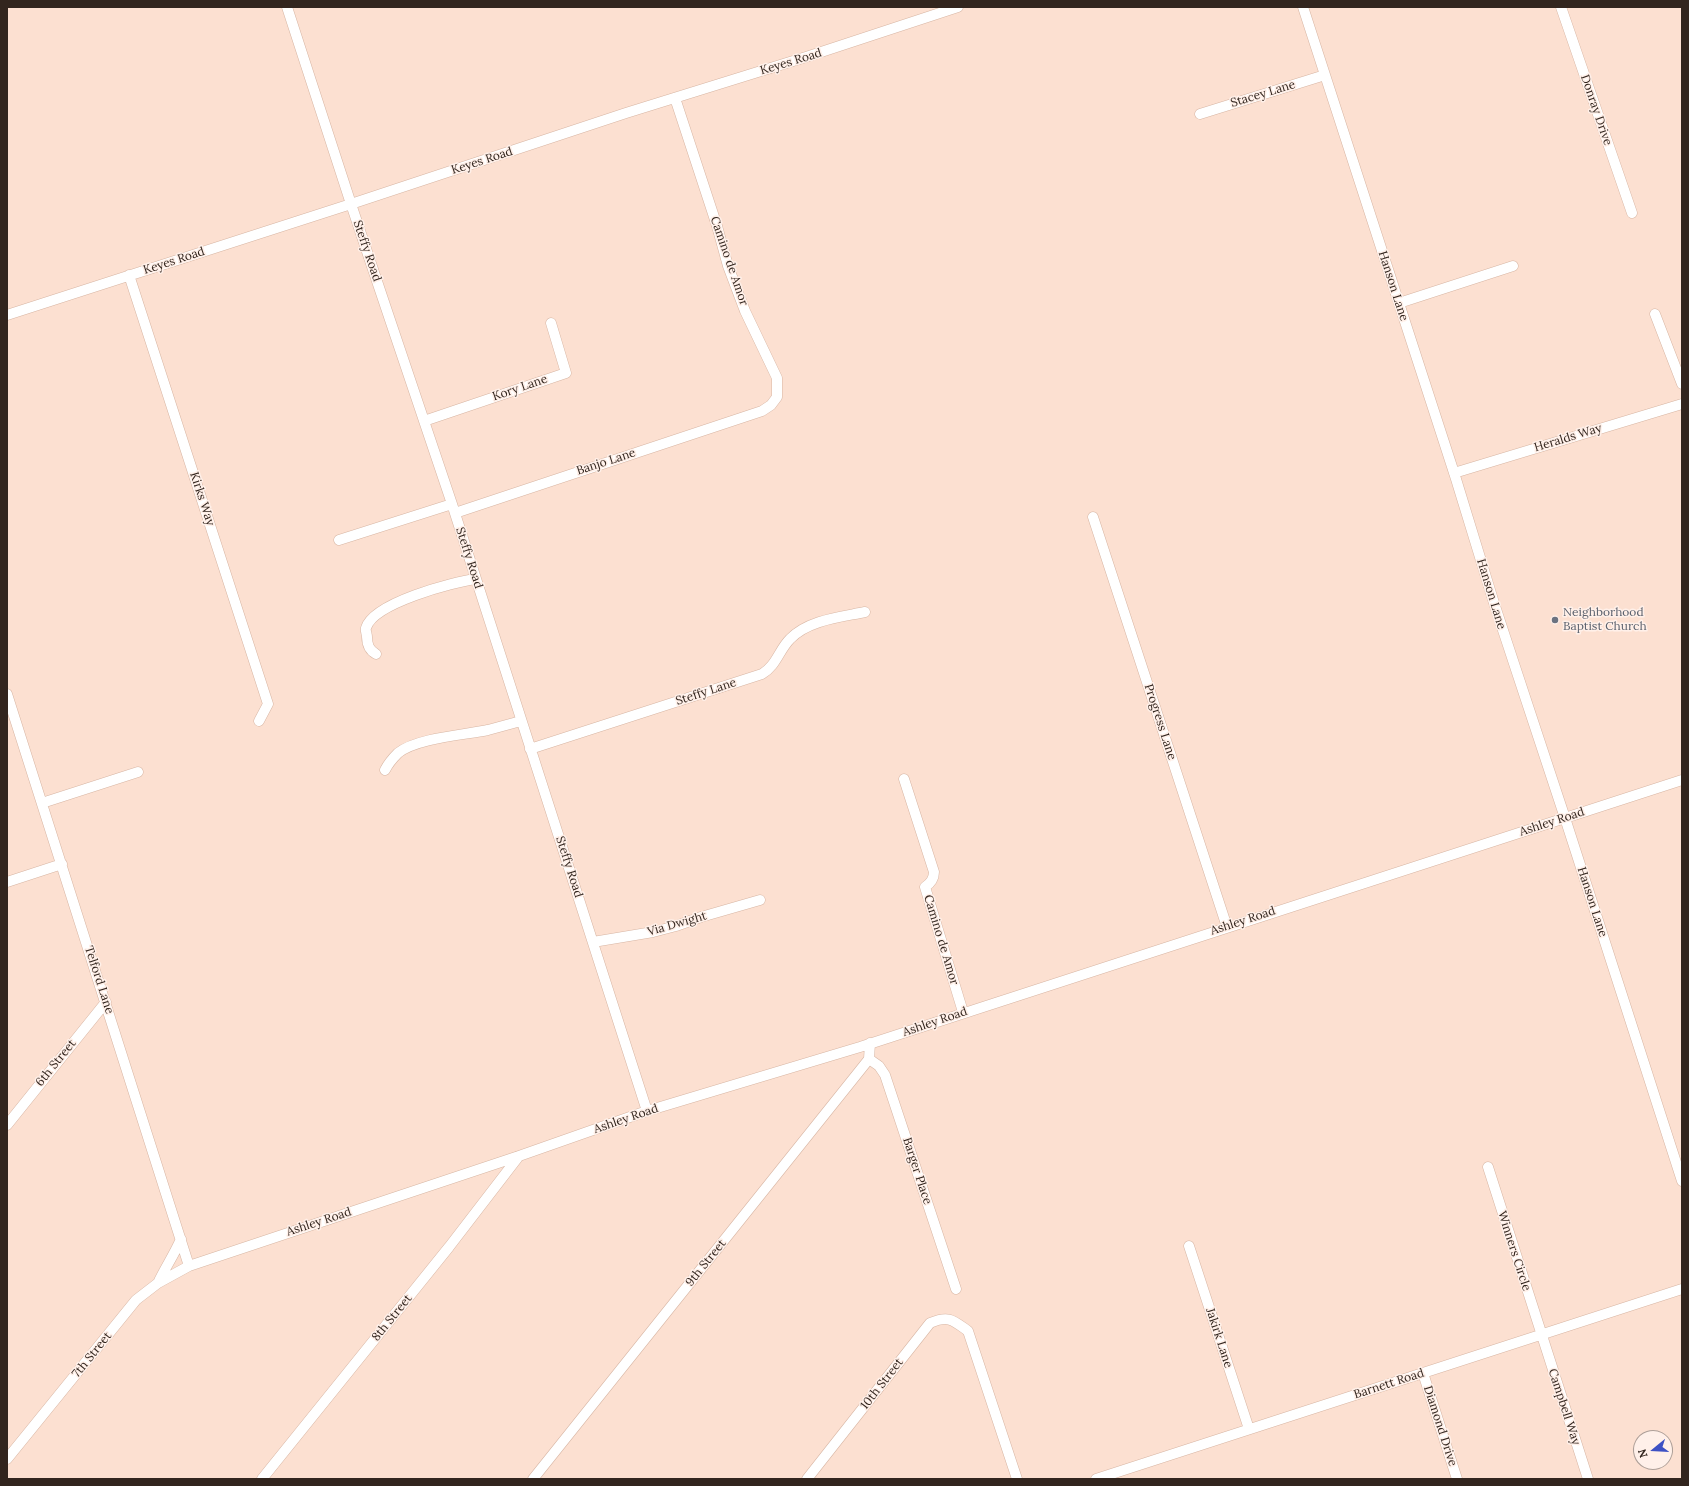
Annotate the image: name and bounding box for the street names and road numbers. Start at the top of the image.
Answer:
street label: Keyes Road [758,46,824,78]
street label: Donray Drive [1577,73,1615,147]
street label: Stacey Lane [1229,77,1297,111]
street label: Keyes Road [449,144,515,178]
street label: Camino de Amor [707,214,751,308]
street label: Steffy Road [350,219,384,283]
street label: Keyes Road [141,244,207,278]
street label: Hanson Lane [1375,249,1411,323]
street label: Kory Lane [491,372,549,404]
street label: Heralds Way [1532,421,1604,455]
street label: Banjo Lane [575,446,637,478]
street label: Kirks Way [187,470,217,528]
street label: Steffy Road [452,526,486,590]
street label: Hanson Lane [1473,557,1509,631]
street label: Steffy Lane [674,675,738,709]
street label: Progress Lane [1141,682,1179,762]
street label: Ashley Road [1518,805,1586,839]
street label: Steffy Road [552,835,586,899]
street label: Hanson Lane [1574,865,1610,939]
street label: Camino de Amor [920,893,962,987]
street label: Ashley Road [1209,904,1277,938]
street label: Via Dwight [646,909,708,939]
street label: Telford Lane [81,944,117,1016]
street label: Ashley Road [901,1004,969,1040]
street label: 6th Street [33,1037,79,1089]
street label: Ashley Road [592,1101,660,1137]
street label: Barger Place [899,1136,935,1206]
street label: Ashley Road [285,1205,353,1239]
street label: Winners Circle [1494,1209,1534,1293]
street label: 9th Street [683,1237,729,1289]
street label: 8th Street [369,1292,415,1344]
street label: Jakirk Lane [1203,1306,1235,1370]
street label: 7th Street [69,1329,115,1381]
street label: 10th Street [858,1356,906,1412]
street label: Barnett Road [1352,1366,1426,1402]
street label: Campbell Way [1545,1367,1583,1447]
street label: Diamond Drive [1420,1384,1460,1468]

